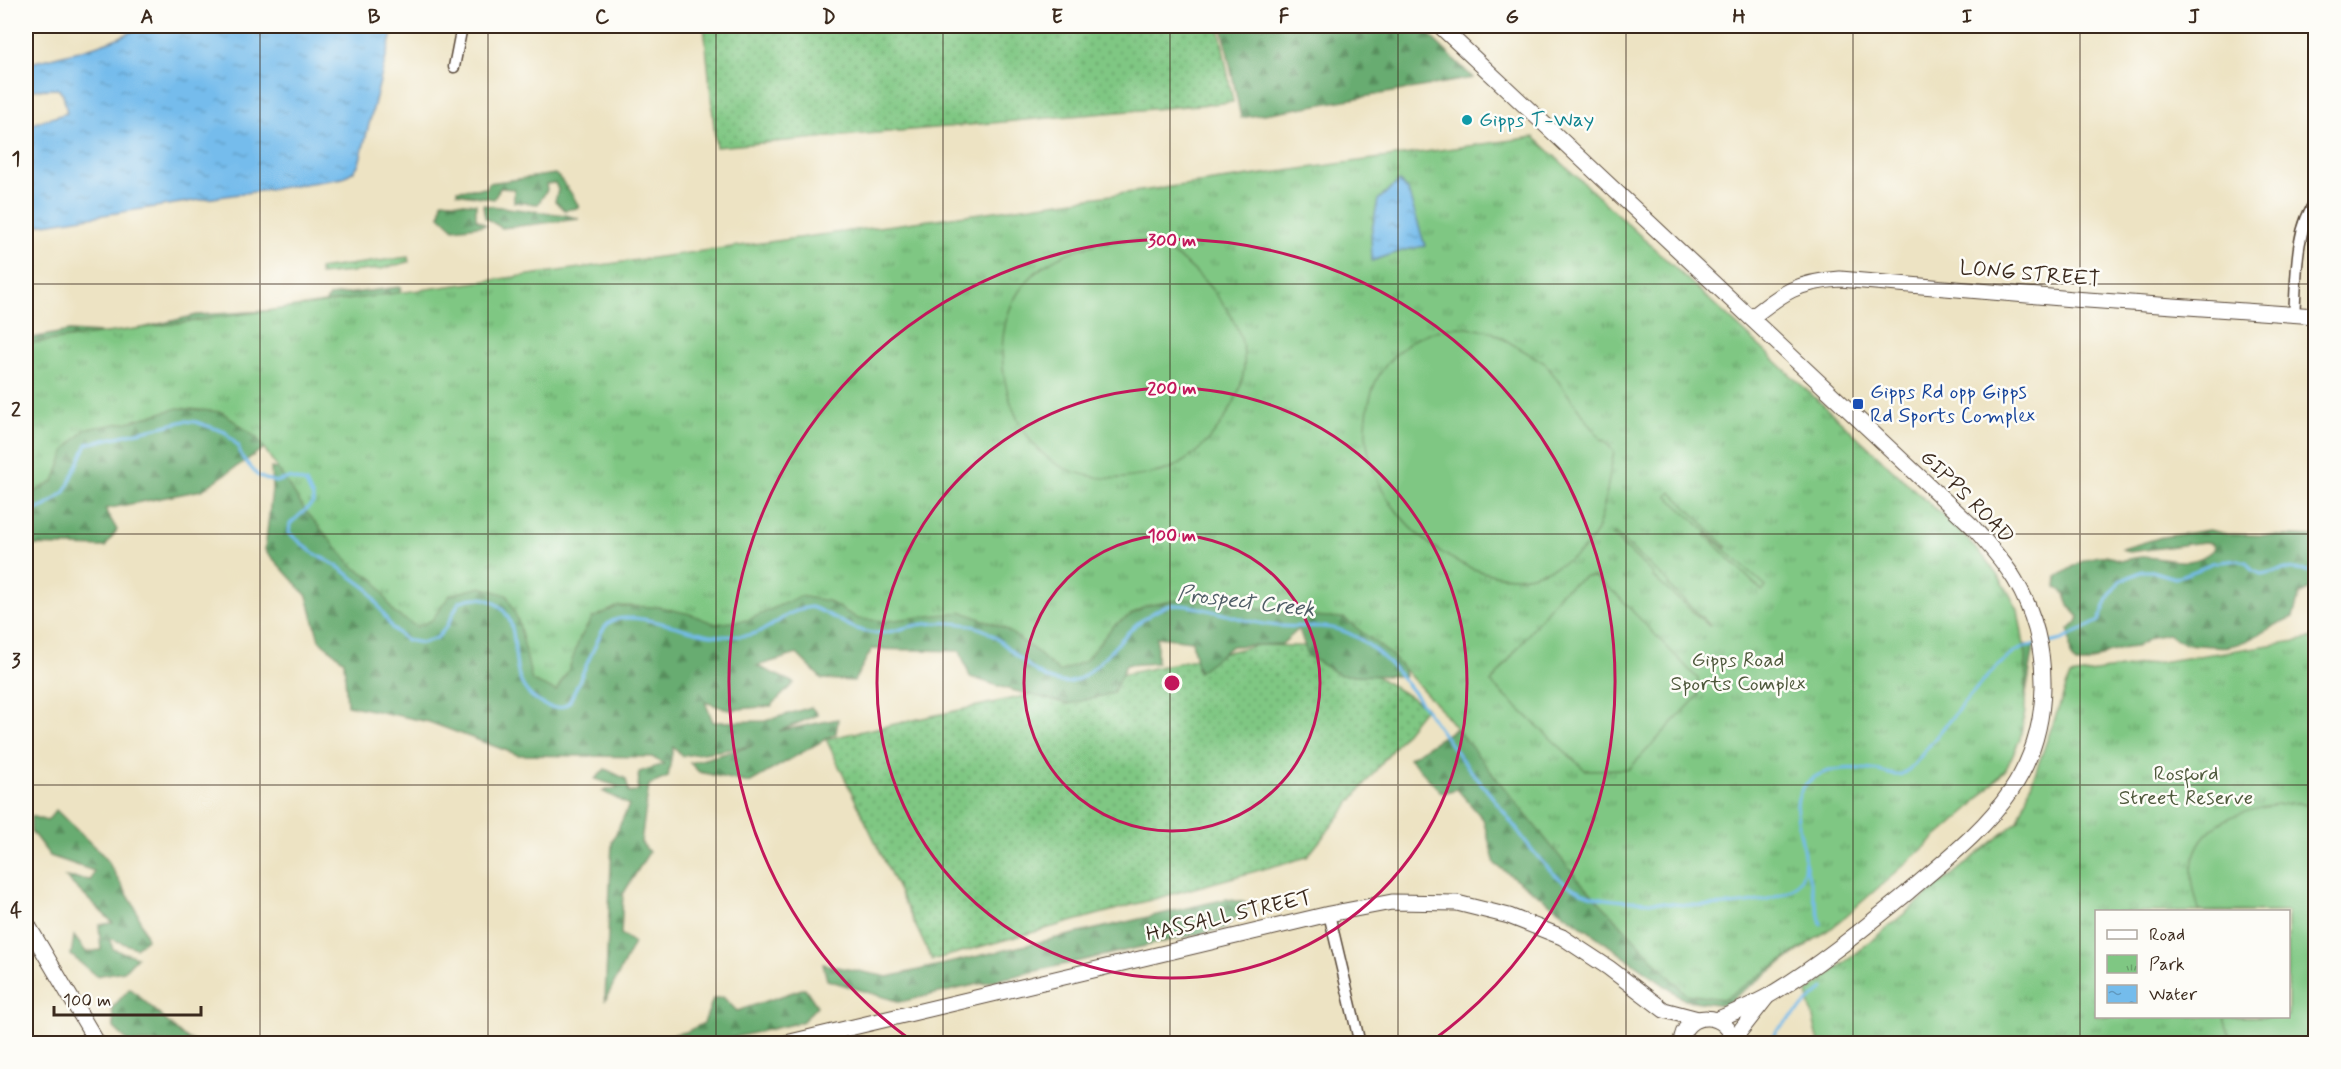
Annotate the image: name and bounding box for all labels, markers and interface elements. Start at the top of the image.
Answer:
text: A [140,4,154,31]
text: B [368,4,381,31]
text: C [595,4,610,31]
text: D [822,4,836,31]
text: E [1051,4,1063,31]
text: F [1279,4,1290,31]
text: G [1505,4,1519,31]
text: H [1732,4,1746,31]
text: I [1962,4,1972,31]
text: J [2188,4,2200,31]
place label: Gipps T-Way [1479,106,1594,134]
marker: Gipps T-Way [1460,113,1474,127]
text: 1 [12,146,20,173]
text: 300 m [1148,229,1196,253]
street label: LONG STREET [1959,254,2101,294]
text: 200 m [1147,377,1197,401]
place label: Gipps Rd opp Gipps Rd Sports Complex [1870,378,2035,430]
text: 2 [11,397,21,424]
marker: Gipps Rd opp Gipps Rd Sports Complex [1851,397,1865,411]
street label: GIPPS ROAD [1914,444,2020,550]
text: 100 m [1148,524,1196,548]
water label: Prospect Creek [1176,580,1316,624]
park label: Gipps Road Sports Complex [1671,646,1805,698]
text: 3 [11,648,21,675]
centre of rings [1162,673,1182,693]
park label: Rosford Street Reserve [2119,760,2253,812]
street label: HASSALL STREET [1143,883,1315,949]
text: 4 [10,898,22,925]
legend [2095,910,2290,1018]
text: Road [2149,923,2185,947]
text: Park [2149,953,2185,977]
scale bar [54,979,201,1017]
text: Water [2149,983,2198,1007]
text: 100 m [63,989,111,1013]

